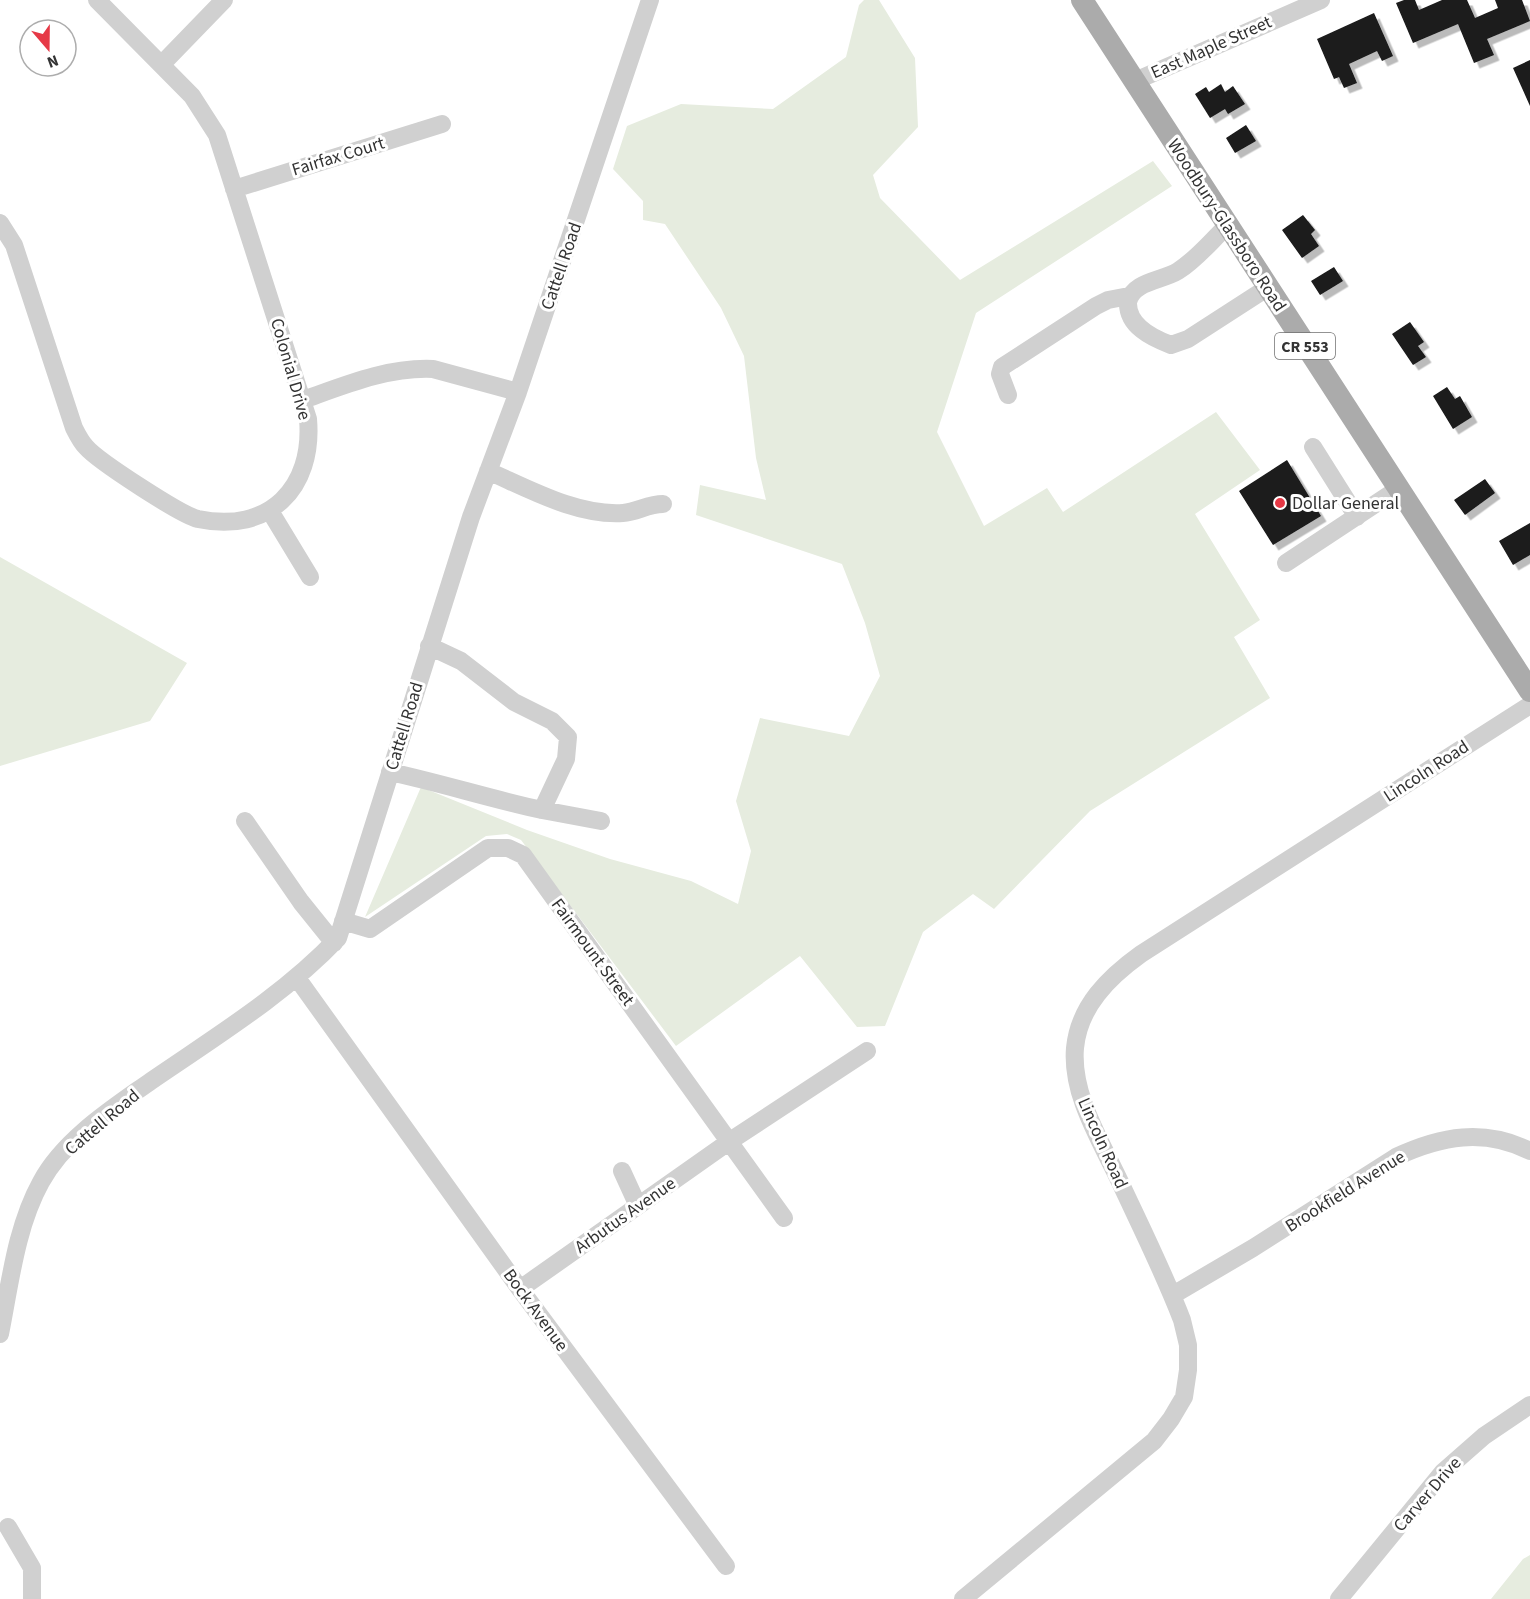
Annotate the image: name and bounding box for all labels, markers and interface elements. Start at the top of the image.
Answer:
street label: East Maple Street [1147,10,1276,85]
north arrow [18,18,78,78]
text: N [44,49,62,73]
street label: Fairfax Court [289,131,388,182]
street label: Woodbury-Glassboro Road [1161,134,1292,317]
street label: Cattell Road [535,219,588,313]
street label: Colonial Drive [264,315,317,423]
road number: CR 553 [1275,333,1335,359]
place label: Dollar General [1292,491,1399,516]
marker: Dollar General [1273,496,1287,510]
street label: Cattell Road [379,679,430,773]
street label: Lincoln Road [1379,734,1474,808]
street label: Fairmount Street [545,894,640,1011]
street label: Cattell Road [59,1084,145,1161]
street label: Lincoln Road [1071,1094,1134,1193]
street label: Brookfield Avenue [1280,1144,1410,1238]
street label: Arbutus Avenue [570,1171,681,1260]
street label: Bock Avenue [497,1264,574,1357]
street label: Carver Drive [1388,1451,1467,1537]

